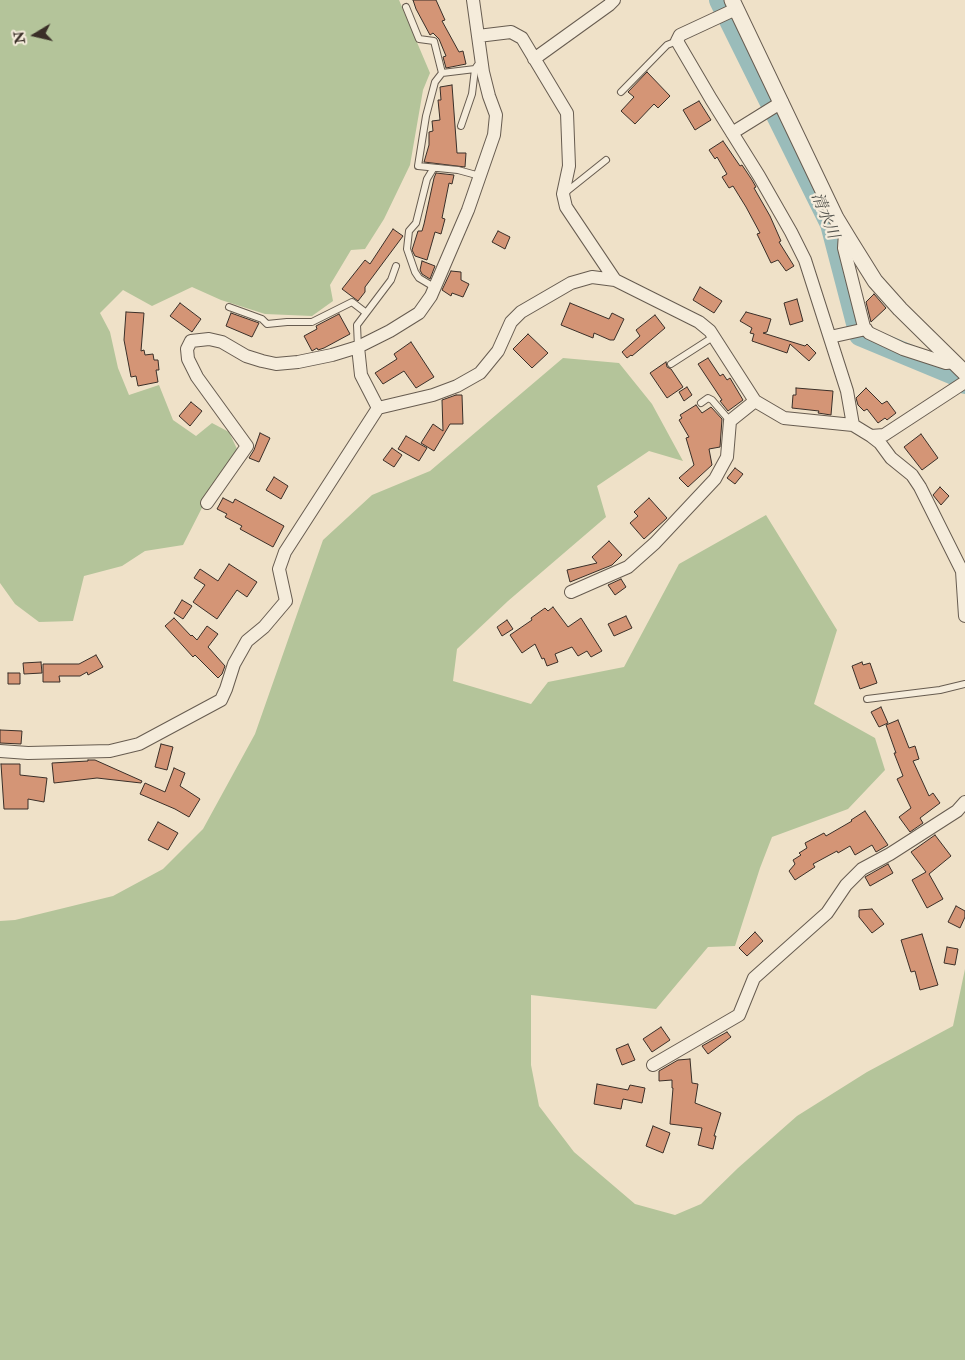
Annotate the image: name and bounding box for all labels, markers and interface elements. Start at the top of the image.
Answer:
north arrow [10,10,60,60]
text: N [10,30,29,45]
water label: 清水川 [806,190,842,242]

